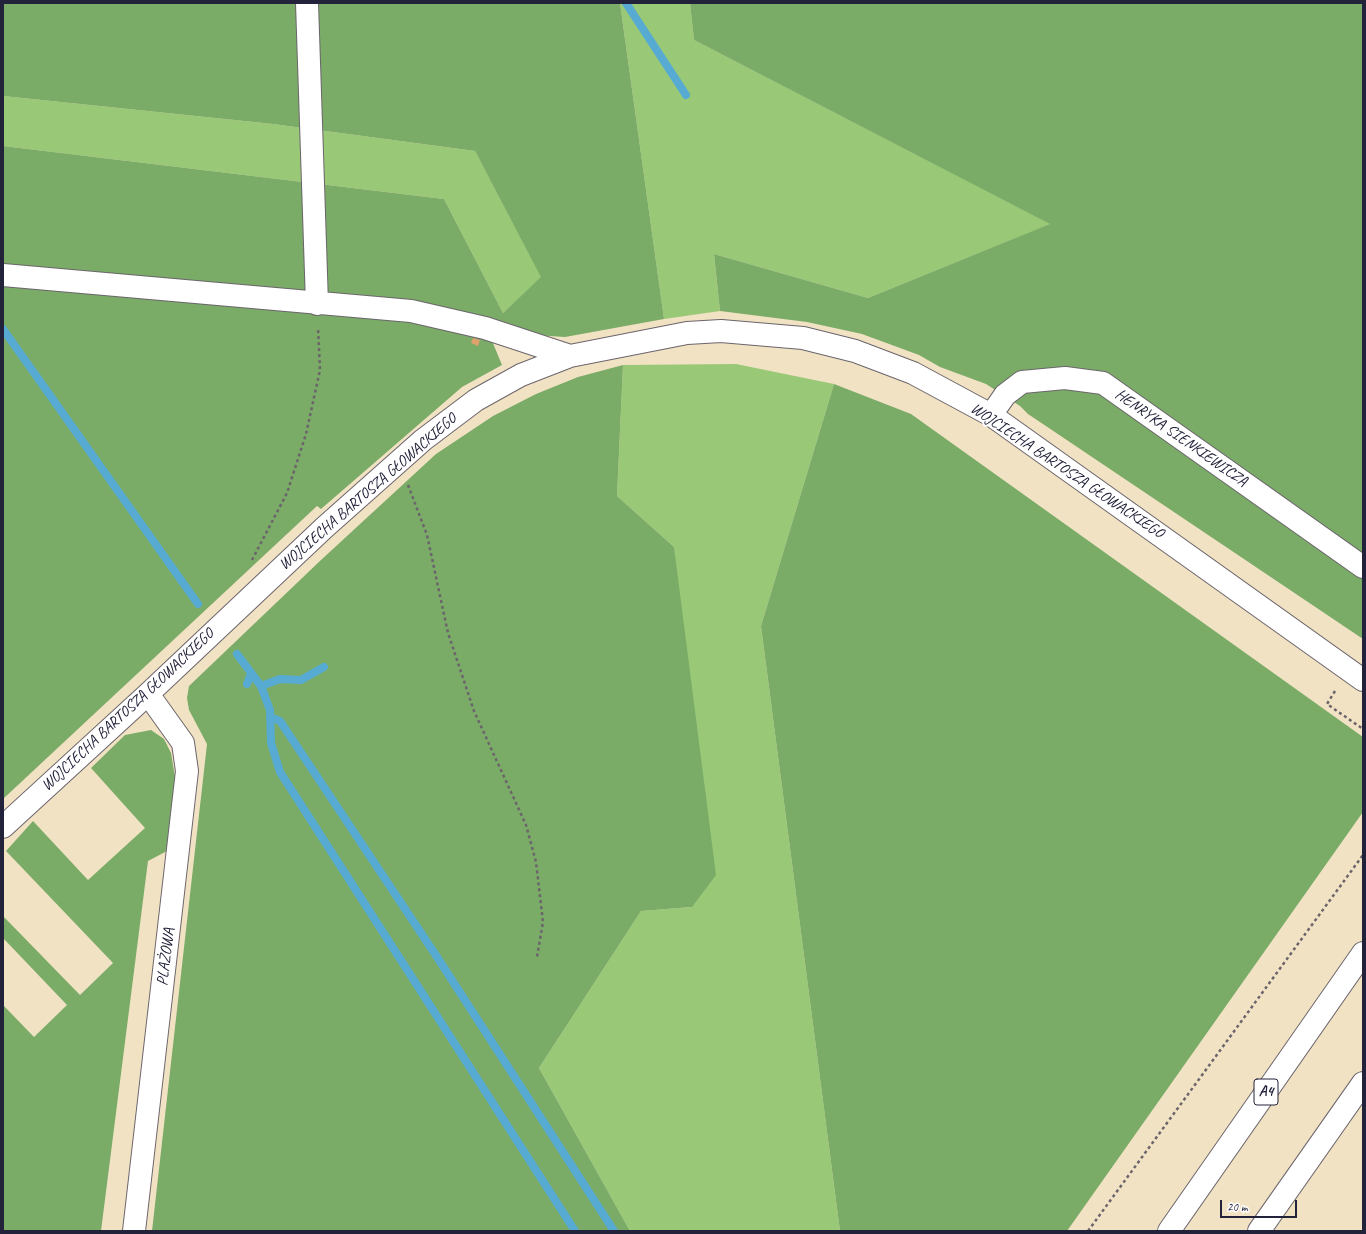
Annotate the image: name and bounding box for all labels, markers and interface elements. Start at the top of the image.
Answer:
street label: HENRYKA SIENKIEWICZA [1111,385,1251,491]
street label: WOJCIECHA BARTOSZA GŁOWACKIEGO [967,399,1167,543]
street label: WOJCIECHA BARTOSZA GŁOWACKIEGO [275,410,461,574]
street label: WOJCIECHA BARTOSZA GŁOWACKIEGO [38,625,218,795]
street label: PLAŻOWA [153,927,179,987]
road number: A4 [1254,1079,1278,1105]
scale bar [1222,1192,1299,1218]
text: 20 m [1227,1199,1247,1215]

